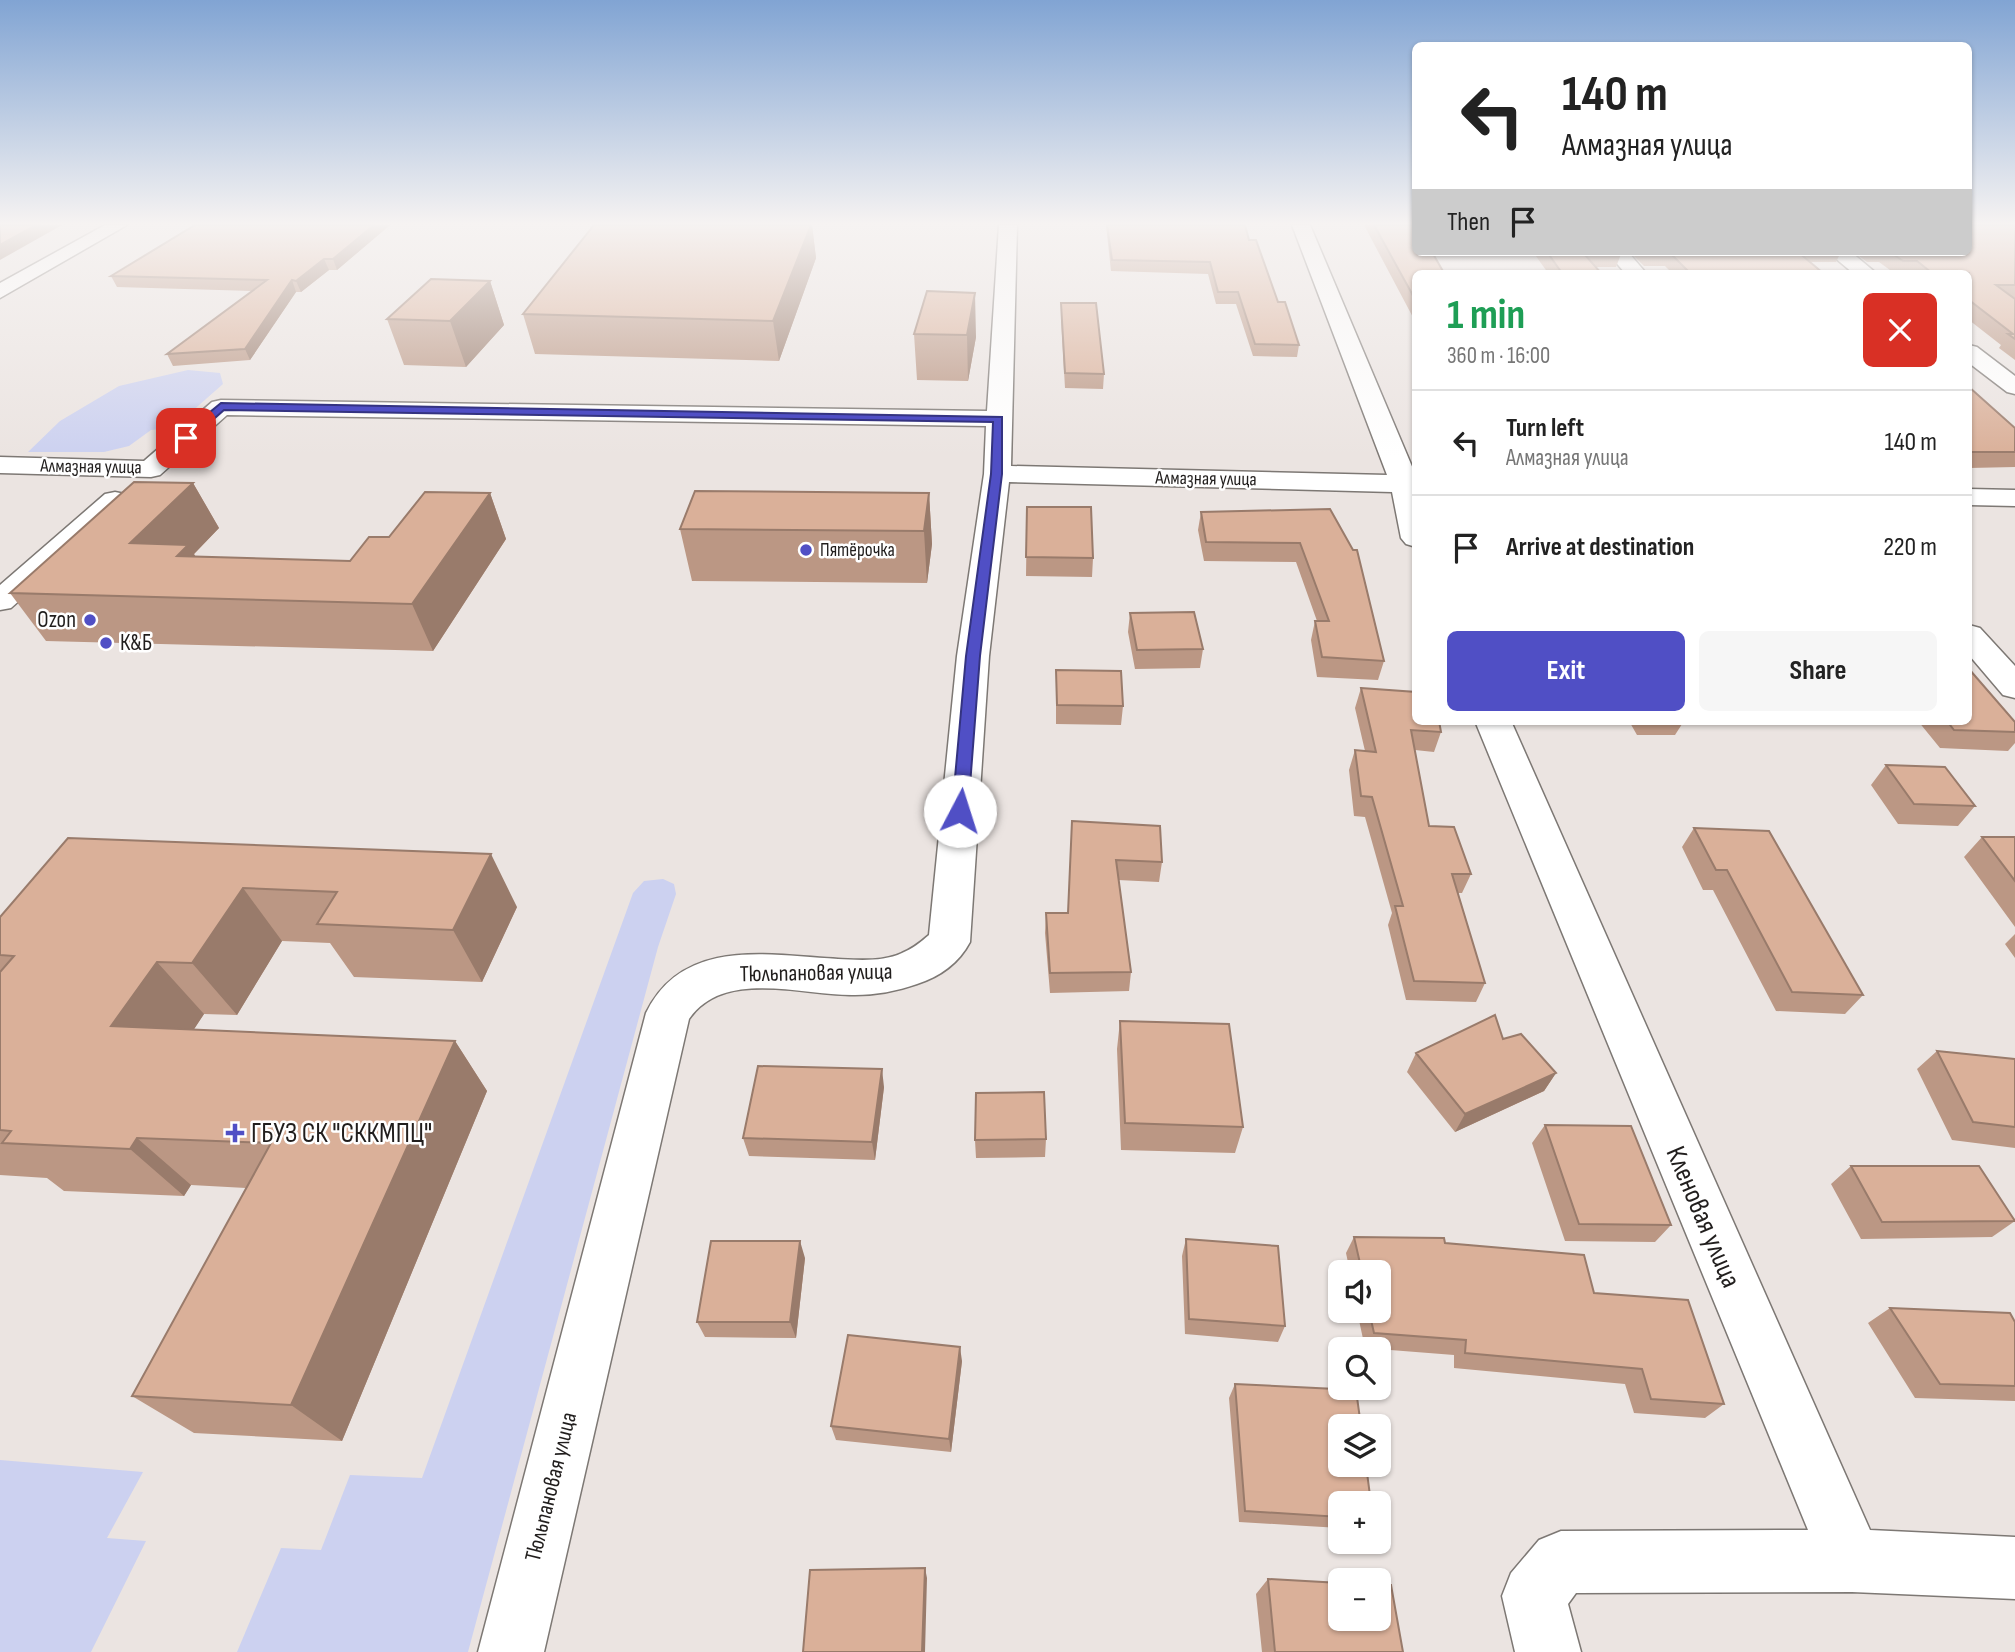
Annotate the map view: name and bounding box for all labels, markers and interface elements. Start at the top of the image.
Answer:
text: 140 m [1562,66,1668,125]
icon: left [1447,70,1538,161]
text: Алмазная улица [1562,126,1732,165]
icon: arrive [1504,203,1542,241]
text: Then [1447,207,1490,238]
text: 1 min [1447,290,1525,341]
button: close [1863,293,1937,367]
text: 360 m · 16:00 [1447,342,1550,370]
pin [156,408,216,468]
text: Turn left [1506,413,1584,444]
icon: arrive [167,419,205,457]
icon: left [1447,424,1485,462]
text: 140 m [1885,427,1937,458]
text: Алмазная улица [1506,444,1629,472]
street label: Алмазная улица [39,455,142,479]
street label: Алмазная улица [1154,467,1257,491]
icon: arrive [1447,529,1485,567]
text: Arrive at destination [1506,532,1694,563]
text: 220 m [1883,532,1937,563]
place label: Пятёрочка [820,539,895,562]
marker: Пятёрочка [798,542,814,558]
place label: Ozon [37,606,76,634]
marker: Ozon [82,612,98,628]
place label: К&Б [120,629,152,657]
button: Exit [1447,631,1685,711]
button: Share [1699,631,1937,711]
marker: К&Б [98,635,114,651]
position arrow [923,774,997,848]
street label: Тюльпановая улица [739,958,893,988]
place label: ГБУЗ СК "СККМПЦ" [251,1117,432,1150]
marker: ГБУЗ СК "СККМПЦ" [225,1123,245,1143]
street label: Кленовая улица [1659,1142,1747,1292]
map controls [1328,1260,1391,1631]
button: sound [1328,1260,1391,1323]
button: search [1328,1337,1391,1400]
street label: Тюльпановая улица [519,1409,583,1565]
button: layers [1328,1414,1391,1477]
button: + [1328,1491,1391,1554]
button: − [1328,1568,1391,1631]

